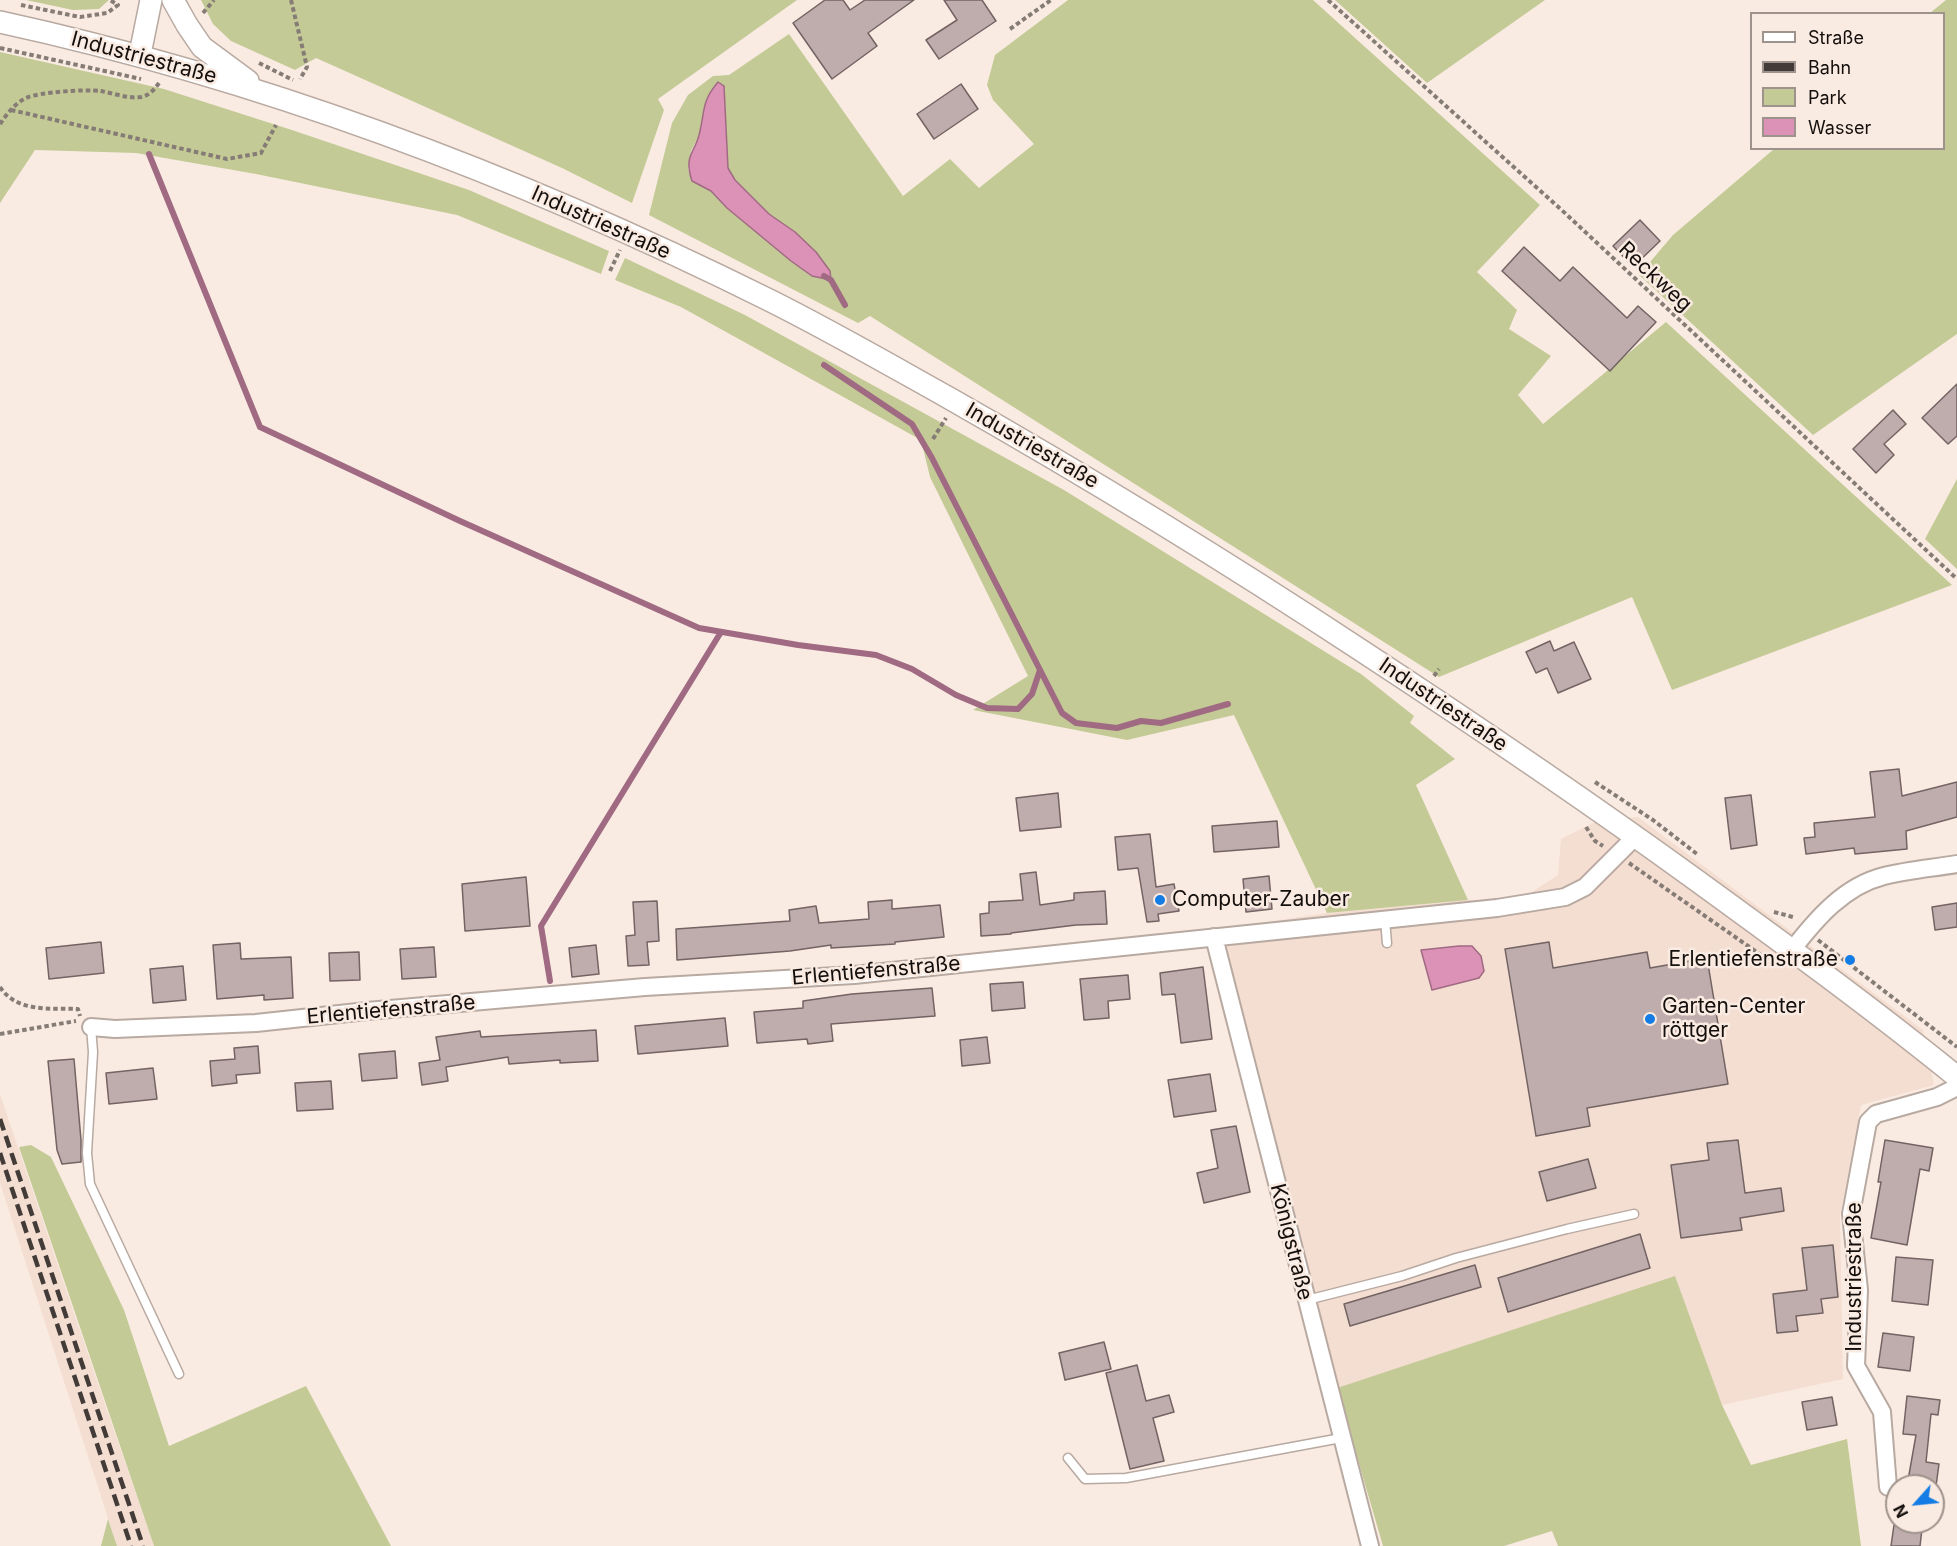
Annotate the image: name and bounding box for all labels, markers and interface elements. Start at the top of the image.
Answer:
legend [1750,12,1945,150]
street label: Industriestraße [68,26,220,90]
text: Straße [1808,27,1864,48]
text: Bahn [1808,57,1851,78]
text: Park [1808,87,1847,108]
text: Wasser [1808,117,1871,138]
street label: Industriestraße [528,181,674,265]
street label: Reckweg [1613,237,1697,317]
street label: Industriestraße [961,398,1103,494]
street label: Industriestraße [1374,653,1512,757]
place label: Computer-Zauber [1172,887,1350,913]
marker: Computer-Zauber [1153,893,1167,907]
place label: Erlentiefenstraße [1669,947,1838,973]
street label: Erlentiefenstraße [791,951,961,991]
marker: Erlentiefenstraße [1843,953,1857,967]
street label: Erlentiefenstraße [306,990,476,1030]
place label: Garten-Center röttger [1662,994,1805,1044]
marker: Garten-Center röttger [1643,1012,1657,1026]
street label: Königstraße [1264,1181,1318,1303]
street label: Industriestraße [1842,1202,1868,1352]
north arrow [1885,1474,1945,1534]
text: N [1889,1501,1912,1521]

